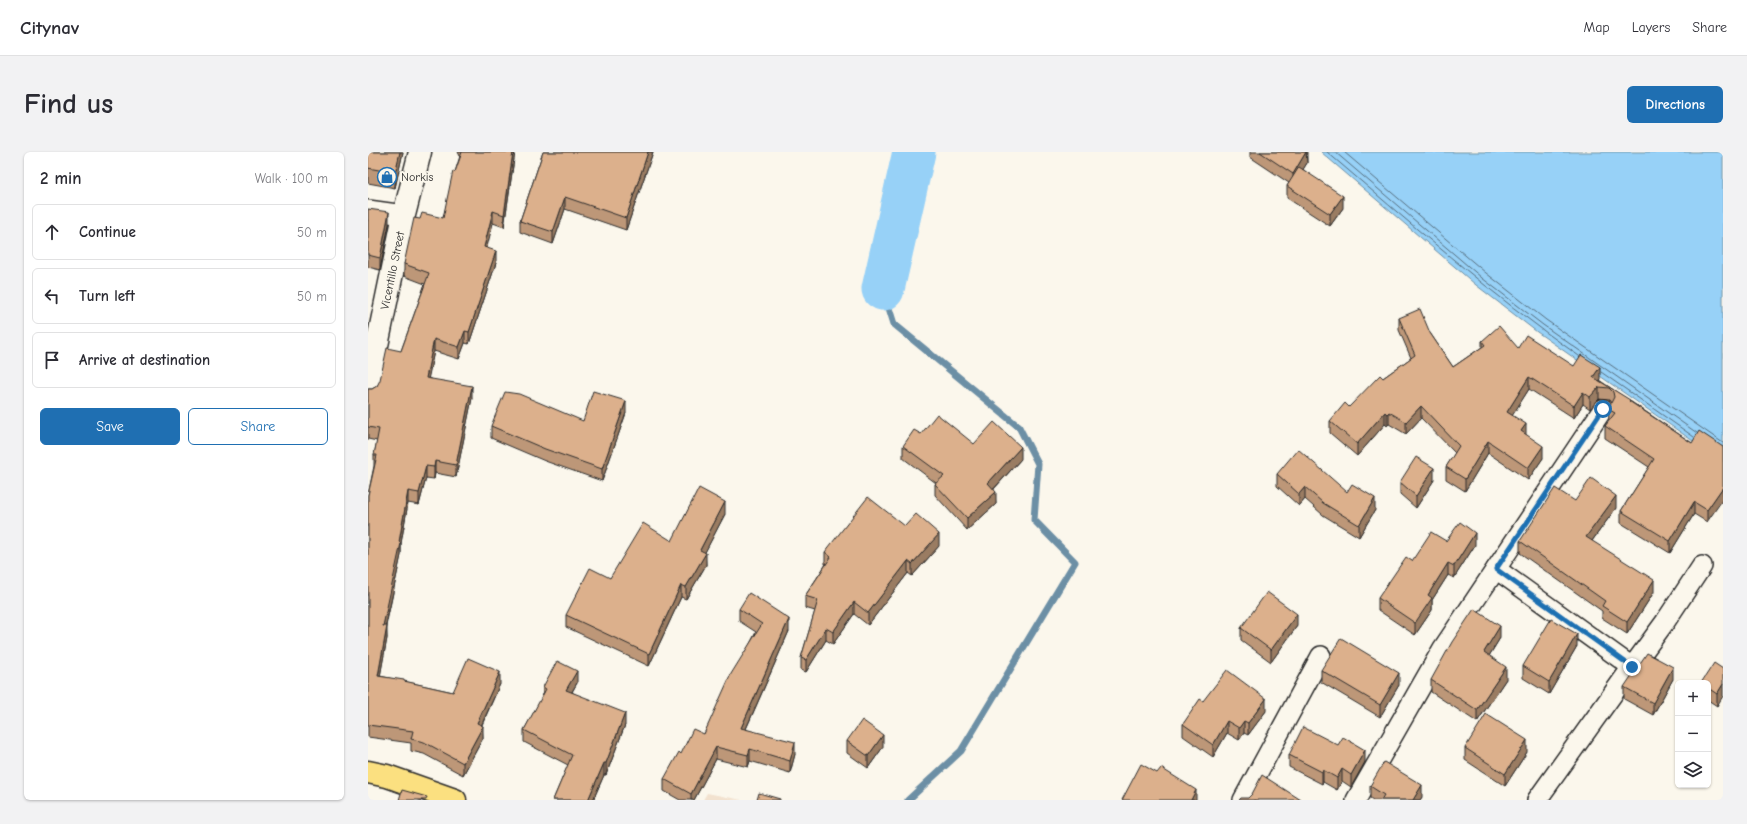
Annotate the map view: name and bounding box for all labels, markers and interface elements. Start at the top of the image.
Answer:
text: Citynav [20,17,79,39]
text: Map [1583,19,1610,36]
text: Layers [1632,19,1670,36]
text: Share [1692,19,1727,36]
button: Directions [1627,86,1723,123]
text: Find us [24,88,113,120]
shop icon: Norkis [376,166,398,188]
text: 2 min [40,169,81,188]
place label: Norkis [401,170,434,184]
text: Walk · 100 m [255,171,328,186]
icon: ahead [41,221,63,243]
text: Continue [79,223,136,241]
text: 50 m [297,225,327,240]
street label: Vicentillo Street [378,230,408,311]
icon: left [41,285,63,307]
text: Turn left [79,287,135,305]
text: 50 m [297,289,327,304]
icon: arrive [41,349,63,371]
text: Arrive at destination [79,351,210,369]
route start [1594,400,1612,418]
button: Save [40,408,180,445]
button: Share [188,408,328,445]
route end [1623,658,1641,676]
map controls [1675,680,1711,788]
button: + [1675,680,1711,716]
button: − [1675,716,1711,752]
button: layers [1675,752,1711,788]

